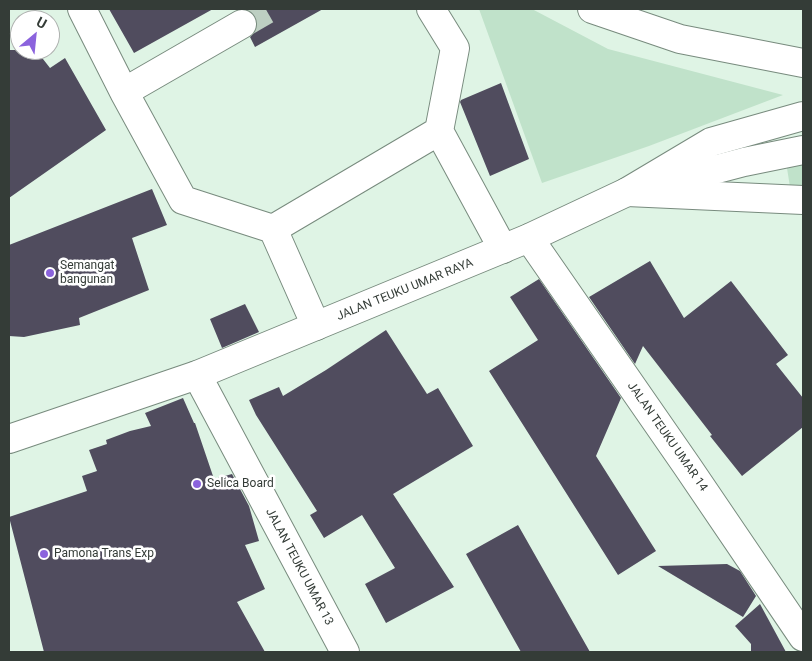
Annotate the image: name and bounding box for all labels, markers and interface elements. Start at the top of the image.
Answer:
north arrow [10,10,60,60]
text: U [34,13,49,32]
street label: JALAN TEUKU UMAR RAYA [335,256,475,324]
place label: Semangat bangunan [60,259,114,287]
marker: Semangat bangunan [44,267,56,279]
street label: JALAN TEUKU UMAR 14 [624,379,710,495]
place label: Selica Board [207,477,274,491]
marker: Selica Board [191,478,203,490]
street label: JALAN TEUKU UMAR 13 [262,506,336,628]
place label: Pamona Trans Exp [54,547,154,561]
marker: Pamona Trans Exp [38,548,50,560]

